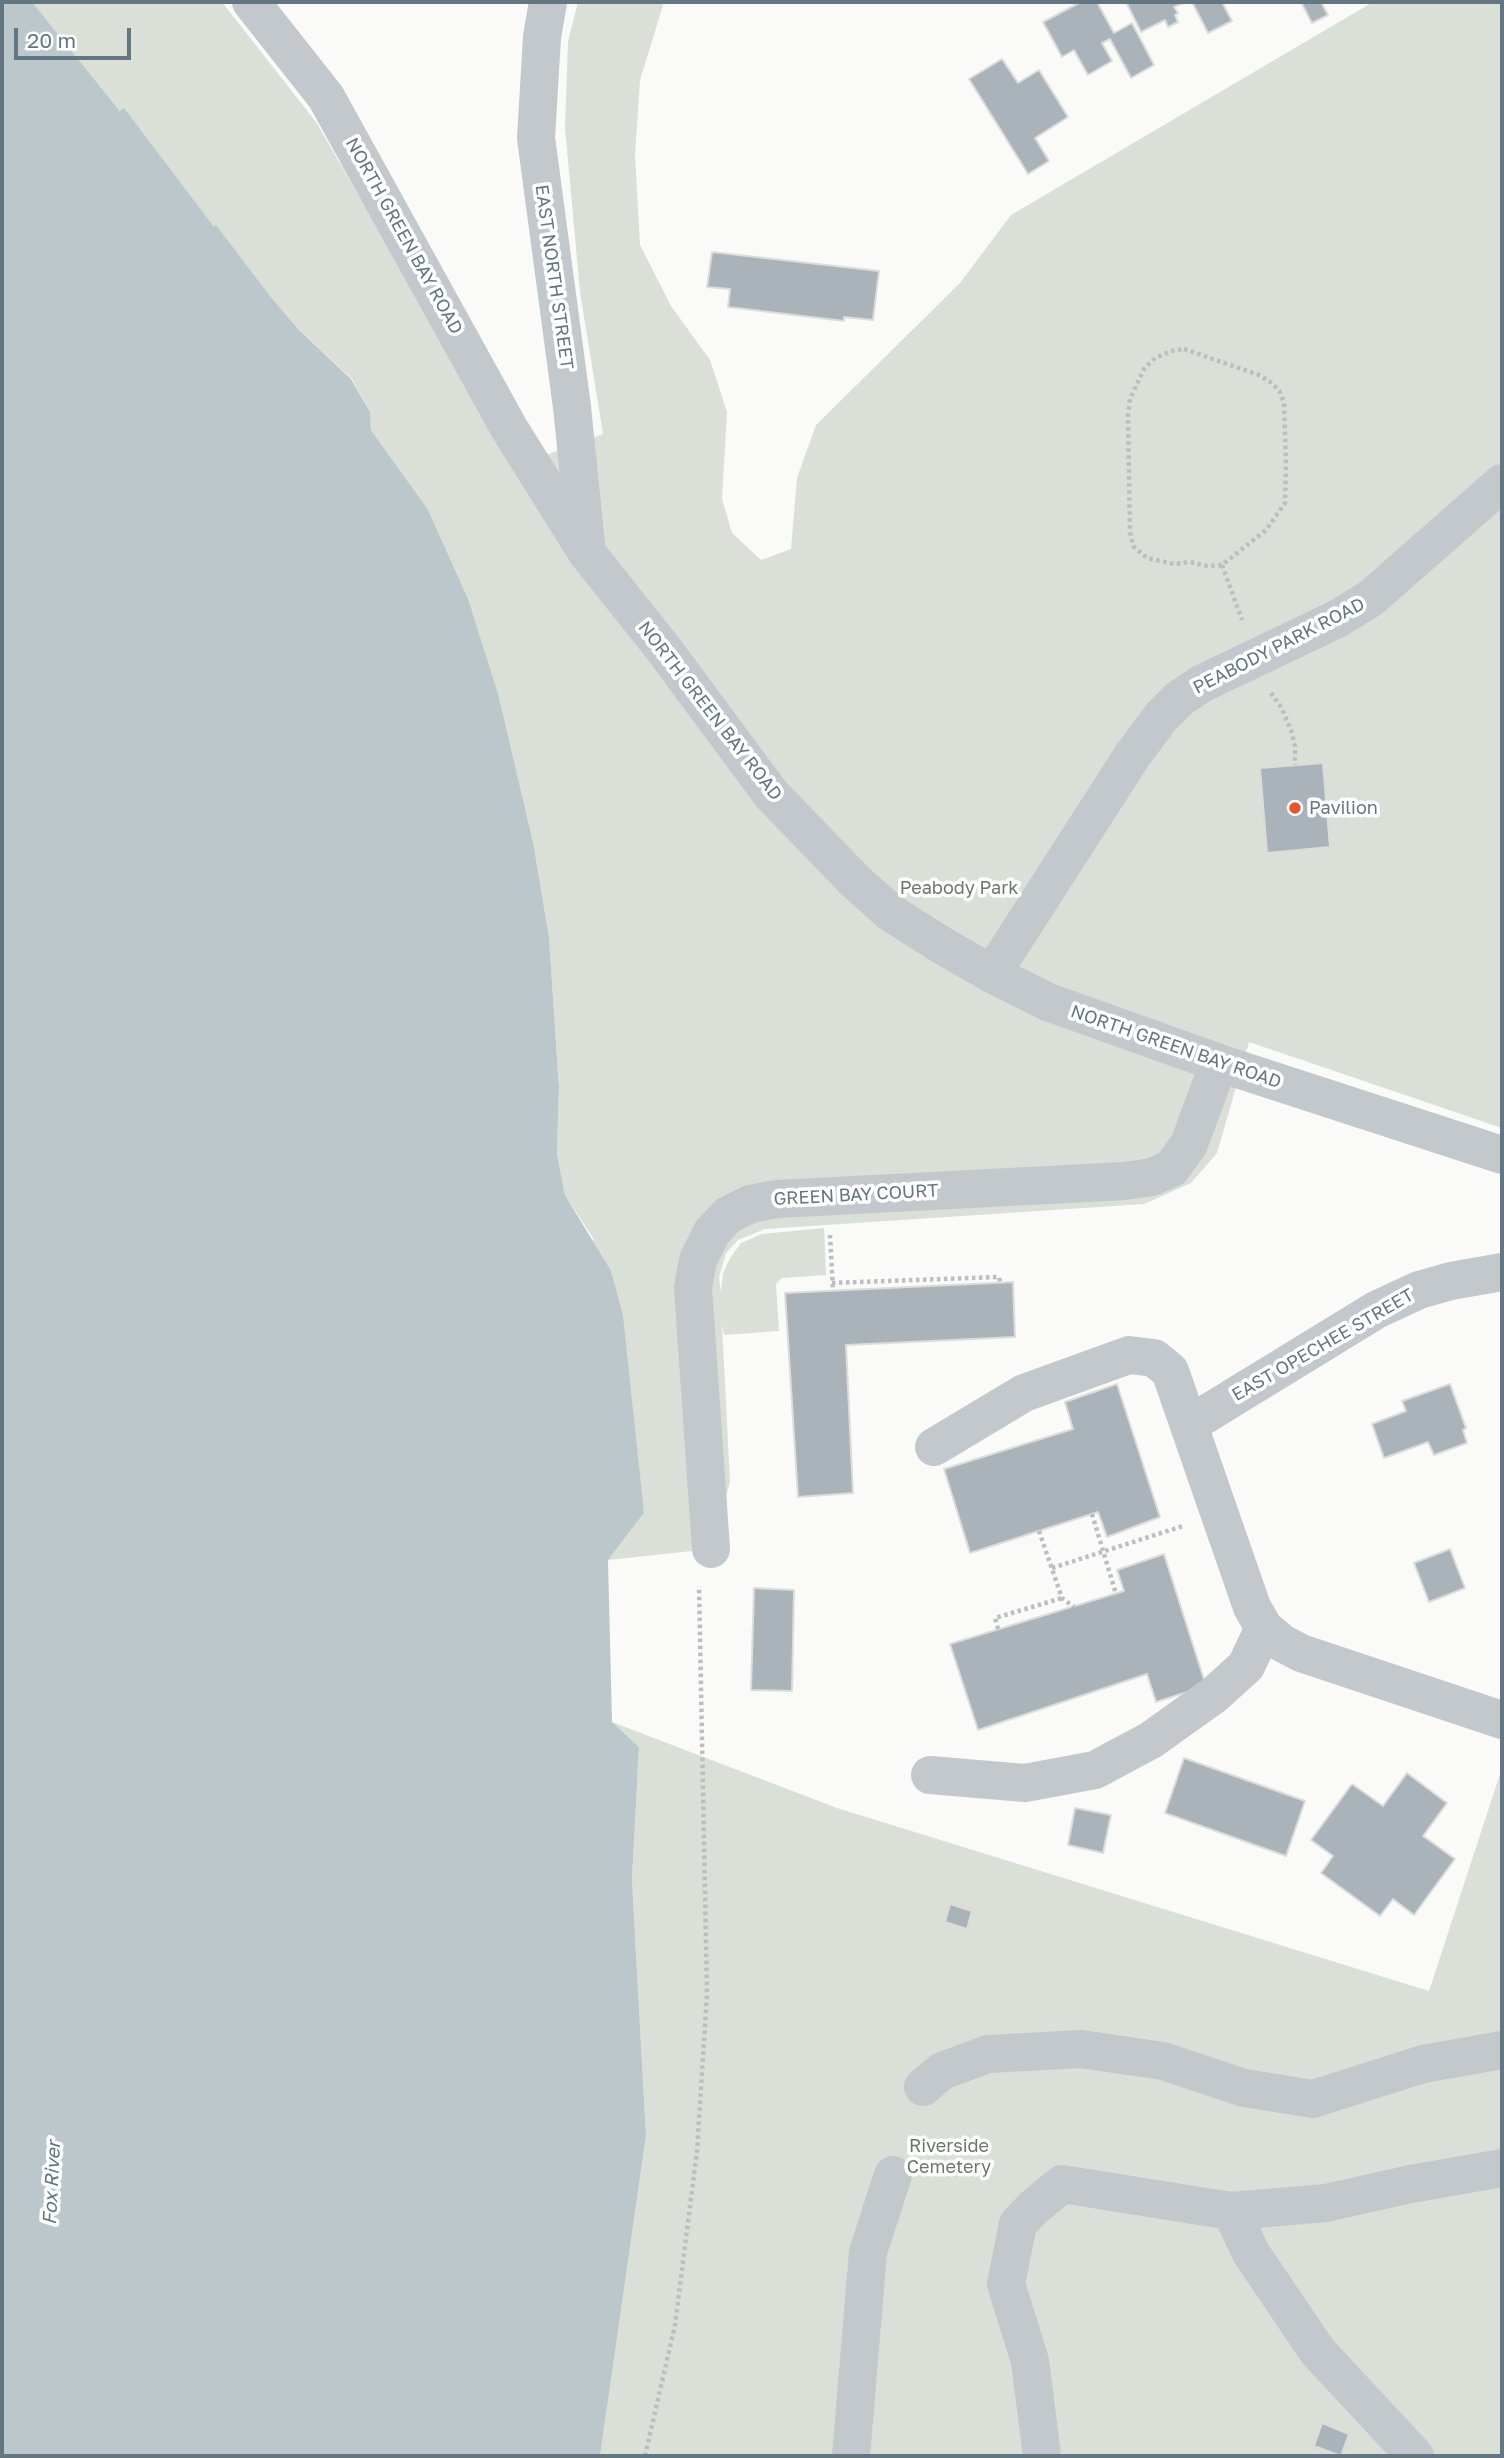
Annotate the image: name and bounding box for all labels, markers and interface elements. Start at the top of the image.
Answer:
scale bar [18,14,135,58]
text: 20 m [27,27,76,53]
street label: NORTH GREEN BAY ROAD [341,134,467,338]
street label: EAST NORTH STREET [530,183,578,371]
street label: PEABODY PARK ROAD [1190,593,1368,699]
street label: NORTH GREEN BAY ROAD [633,617,787,805]
place label: Pavilion [1309,797,1378,819]
marker: Pavilion [1287,800,1303,816]
park label: Peabody Park [900,877,1018,899]
street label: NORTH GREEN BAY ROAD [1068,1001,1284,1093]
street label: GREEN BAY COURT [773,1180,939,1210]
street label: EAST OPECHEE STREET [1228,1284,1418,1406]
park label: Riverside Cemetery [907,2135,991,2178]
water label: Fox River [38,2140,66,2226]

